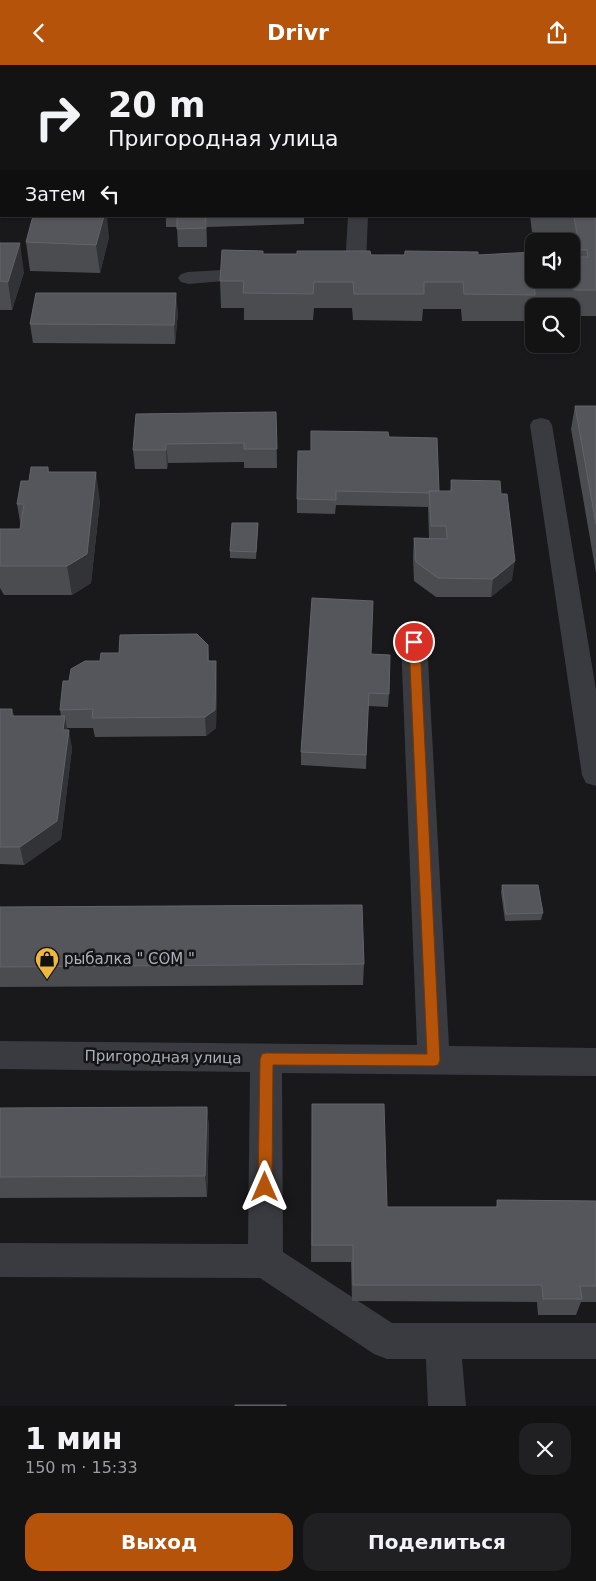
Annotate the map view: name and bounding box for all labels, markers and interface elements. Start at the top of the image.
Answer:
icon: back [25,19,53,47]
icon: share [543,19,571,47]
text: Drivr [267,20,329,45]
icon: right [25,85,90,150]
text: 20 m [108,85,205,125]
text: Пригородная улица [108,126,338,151]
icon: left [96,180,124,208]
text: Затем [25,183,86,205]
map controls [525,233,580,353]
button: sound [525,233,580,288]
button: search [525,298,580,353]
pin [393,621,435,663]
icon: arrive [400,628,428,656]
shop icon: рыбалка " СОМ " [34,946,60,980]
place label: рыбалка " СОМ " [64,950,195,968]
street label: Пригородная улица [84,1047,242,1067]
position arrow [238,1160,290,1212]
text: 1 мин [25,1421,123,1456]
button: close [519,1423,571,1475]
text: 150 m · 15:33 [25,1458,138,1477]
button: Выход [25,1513,293,1571]
button: Поделиться [303,1513,571,1571]

